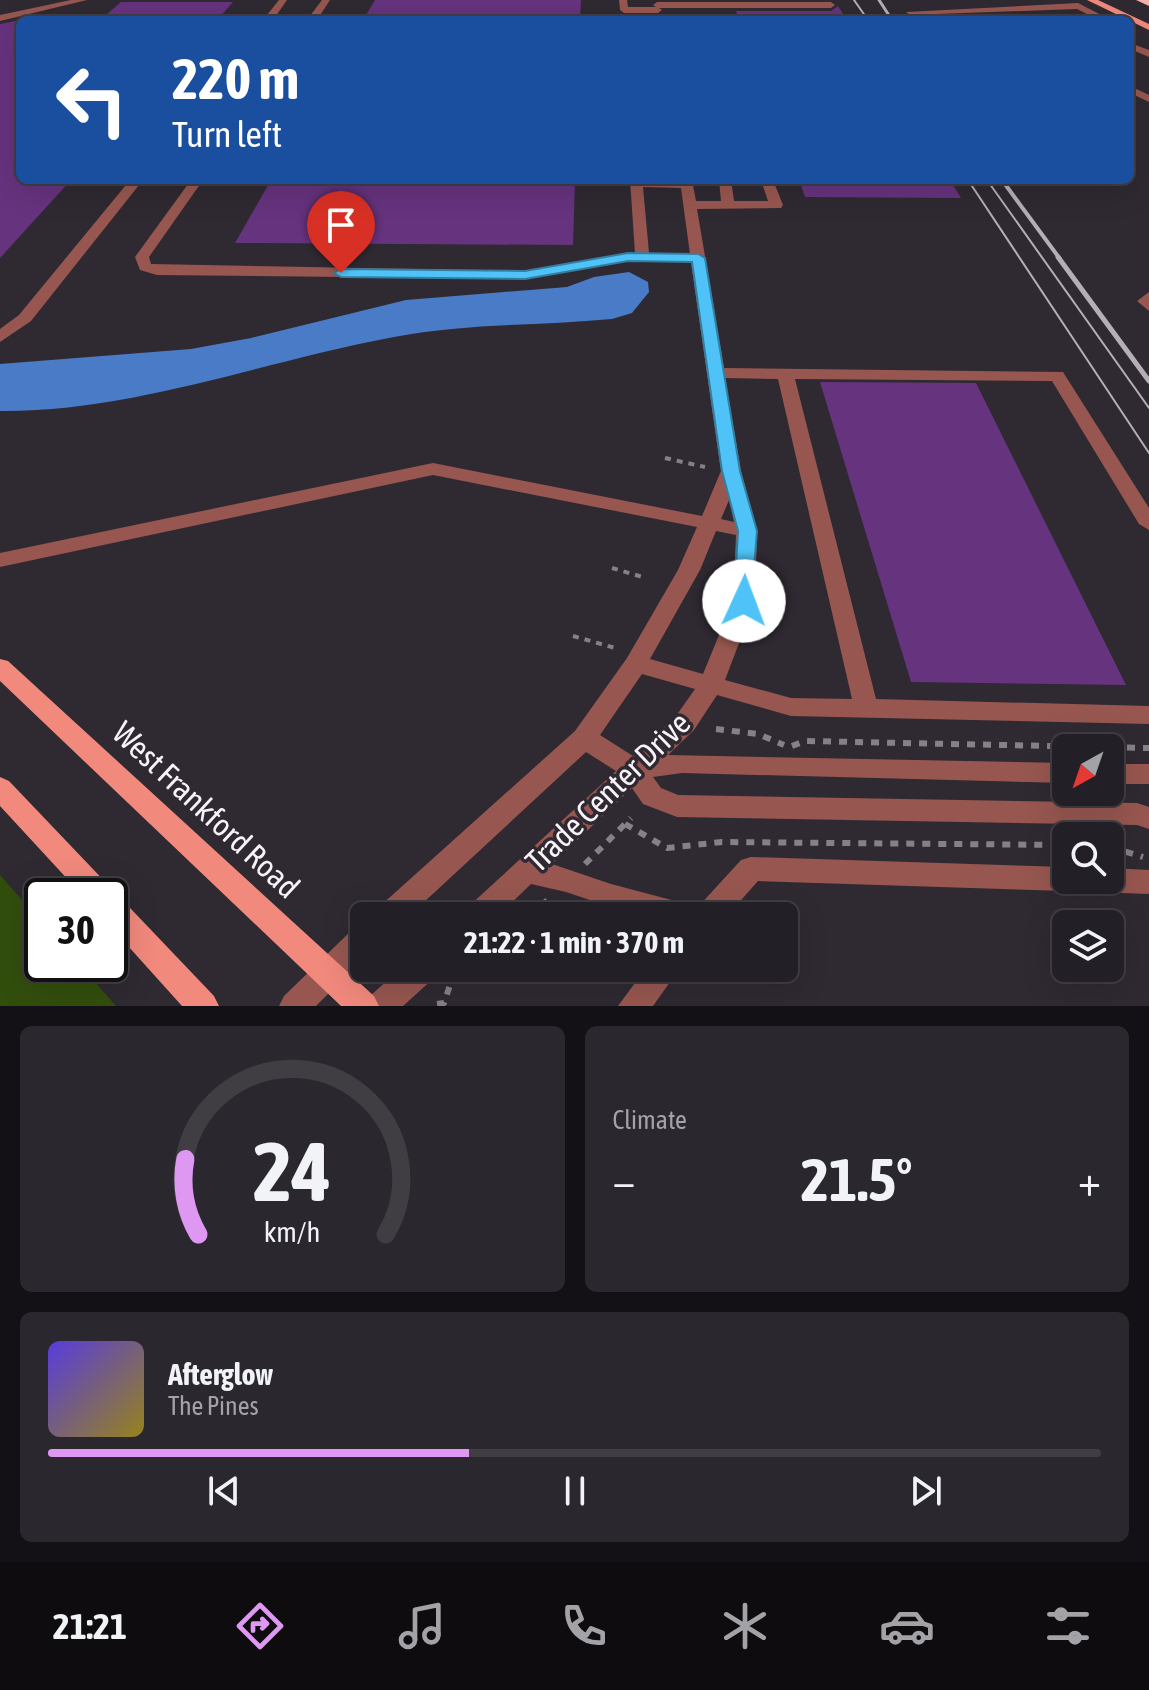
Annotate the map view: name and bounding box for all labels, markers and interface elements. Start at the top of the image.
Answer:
text: 220 m [172,47,299,111]
icon: left [40,48,144,152]
text: Turn left [172,113,282,155]
pin [307,191,375,273]
icon: arrive [319,203,363,247]
position arrow [702,559,786,643]
street label: Trade Center Drive [518,704,697,879]
street label: West Frankford Road [106,714,307,905]
north arrow [1052,734,1124,806]
map controls [1052,734,1124,982]
button: search [1052,822,1124,894]
speed limit sign: 30 [24,878,128,982]
button: layers [1052,910,1124,982]
text: 21:22 · 1 min · 370 m [464,925,684,959]
text: Climate [613,1105,687,1135]
text: 24 [253,1123,331,1219]
text: 21.5° [801,1145,913,1214]
text: − [613,1155,635,1205]
text: + [1078,1155,1101,1205]
text: km/h [264,1215,321,1248]
text: Afterglow [168,1357,273,1391]
text: The Pines [168,1391,259,1421]
icon: previous [202,1469,246,1513]
icon: pause [553,1469,597,1513]
icon: next [904,1469,948,1513]
icon: directions [232,1598,288,1654]
icon: music [394,1598,450,1654]
icon: phone [556,1598,612,1654]
icon: climate [717,1598,773,1654]
icon: car [879,1598,935,1654]
icon: filters [1040,1598,1096,1654]
text: 21:21 [53,1605,127,1647]

